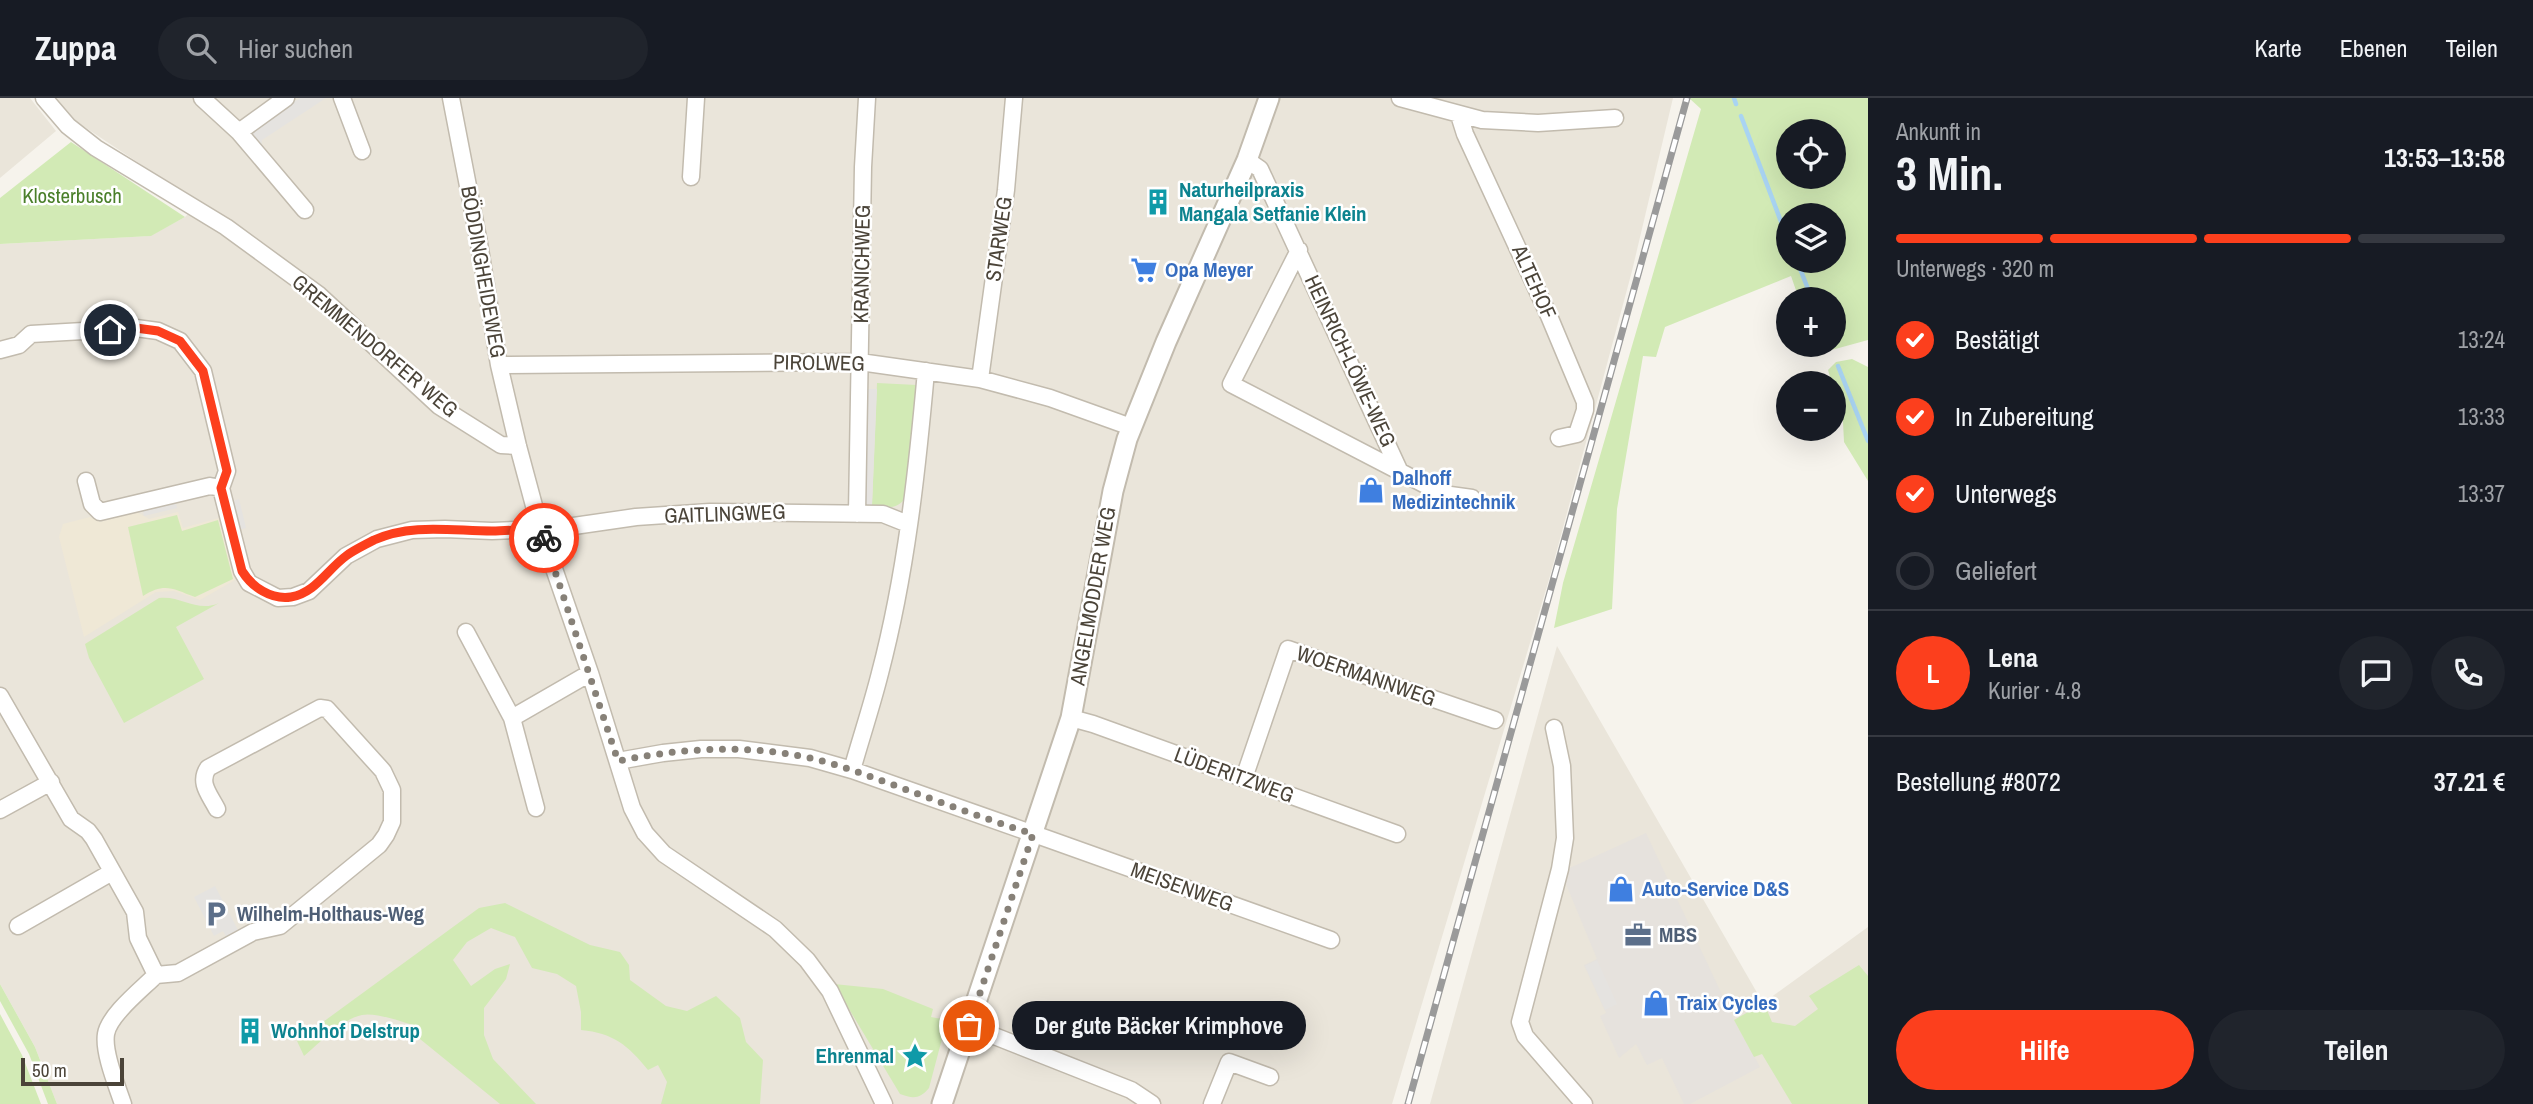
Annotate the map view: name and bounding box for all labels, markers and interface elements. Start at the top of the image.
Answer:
search box [158,17,648,80]
text: Zuppa [35,26,116,70]
icon: search [182,29,220,67]
text: Hier suchen [238,31,353,66]
text: Karte [2255,32,2302,64]
text: Ebenen [2340,32,2407,64]
text: Teilen [2445,32,2498,64]
text: Ankunft in [1896,116,1981,147]
map controls [1776,119,1846,441]
button: locate [1776,119,1846,189]
text: 13:53–13:58 [2384,140,2505,175]
text: 3 Min. [1896,142,2003,204]
place label: Naturheilpraxis Mangala Setfanie Klein [1179,175,1367,228]
park label: Klosterbusch [22,181,122,210]
street label: BÖDDINGHEIDEWEG [454,184,513,360]
building icon: Naturheilpraxis Mangala Setfanie Klein [1143,187,1173,217]
street label: STARWEG [978,195,1019,283]
button: layers [1776,203,1846,273]
street label: KRANICHWEG [846,204,877,324]
street label: ALTEHOF [1505,239,1564,323]
text: Unterwegs · 320 m [1896,253,2054,284]
supermarket icon: Opa Meyer [1129,255,1159,285]
place label: Opa Meyer [1165,255,1253,284]
street label: GREMMENDORFER WEG [286,267,465,424]
street label: HEINRICH-LÖWE-WEG [1298,270,1403,451]
button: + [1776,287,1846,357]
pin [80,300,140,360]
icon: home [91,311,129,349]
icon: check [1896,321,1934,359]
text: Bestätigt [1955,322,2039,357]
text: 13:24 [2458,324,2505,355]
street label: PIROLWEG [773,347,865,378]
button: − [1776,371,1846,441]
icon: check [1896,398,1934,436]
text: In Zubereitung [1955,399,2094,434]
text: 13:33 [2458,401,2505,432]
place label: Dalhoff Medizintechnik [1392,463,1516,516]
shop icon: Dalhoff Medizintechnik [1356,475,1386,505]
icon: check [1896,475,1934,513]
text: Unterwegs [1955,476,2057,511]
text: 13:37 [2458,478,2505,509]
street label: GAITLINGWEG [664,497,786,530]
courier [509,503,579,573]
street label: ANGELMODDER WEG [1062,504,1122,688]
icon: bike [525,519,563,557]
text: Geliefert [1955,553,2037,588]
button: chat [2339,636,2413,710]
button: phone [2431,636,2505,710]
street label: WOERMANNWEG [1293,638,1440,713]
text: Lena [1988,640,2038,675]
text: L [1926,656,1940,691]
text: Kurier · 4.8 [1988,675,2081,706]
street label: LÜDERITZWEG [1170,739,1298,810]
text: Bestellung #8072 [1896,764,2061,799]
text: 37.21 € [2434,764,2505,799]
street label: MEISENWEG [1127,855,1237,918]
shop icon: Auto-Service D&S [1606,874,1636,904]
place label: Auto-Service D&S [1642,874,1789,903]
parking icon: Wilhelm-Holthaus-Weg [201,899,231,929]
place label: Wilhelm-Holthaus-Weg [237,899,425,928]
office icon: MBS [1623,920,1653,950]
place label: MBS [1659,920,1697,949]
shop icon: Traix Cycles [1641,988,1671,1018]
place label: Traix Cycles [1677,988,1778,1017]
pin [939,996,999,1056]
callout: Der gute Bäcker Krimphove [1011,1002,1305,1051]
icon: bag [950,1007,988,1045]
text: Der gute Bäcker Krimphove [1035,1010,1283,1041]
button: Hilfe [1896,1010,2194,1090]
button: Teilen [2208,1010,2505,1090]
building icon: Wohnhof Delstrup [235,1016,265,1046]
place label: Wohnhof Delstrup [271,1016,420,1045]
place label: Ehrenmal [816,1041,894,1070]
place icon: Ehrenmal [900,1041,930,1071]
scale bar [21,1055,124,1087]
text: 50 m [32,1057,67,1083]

